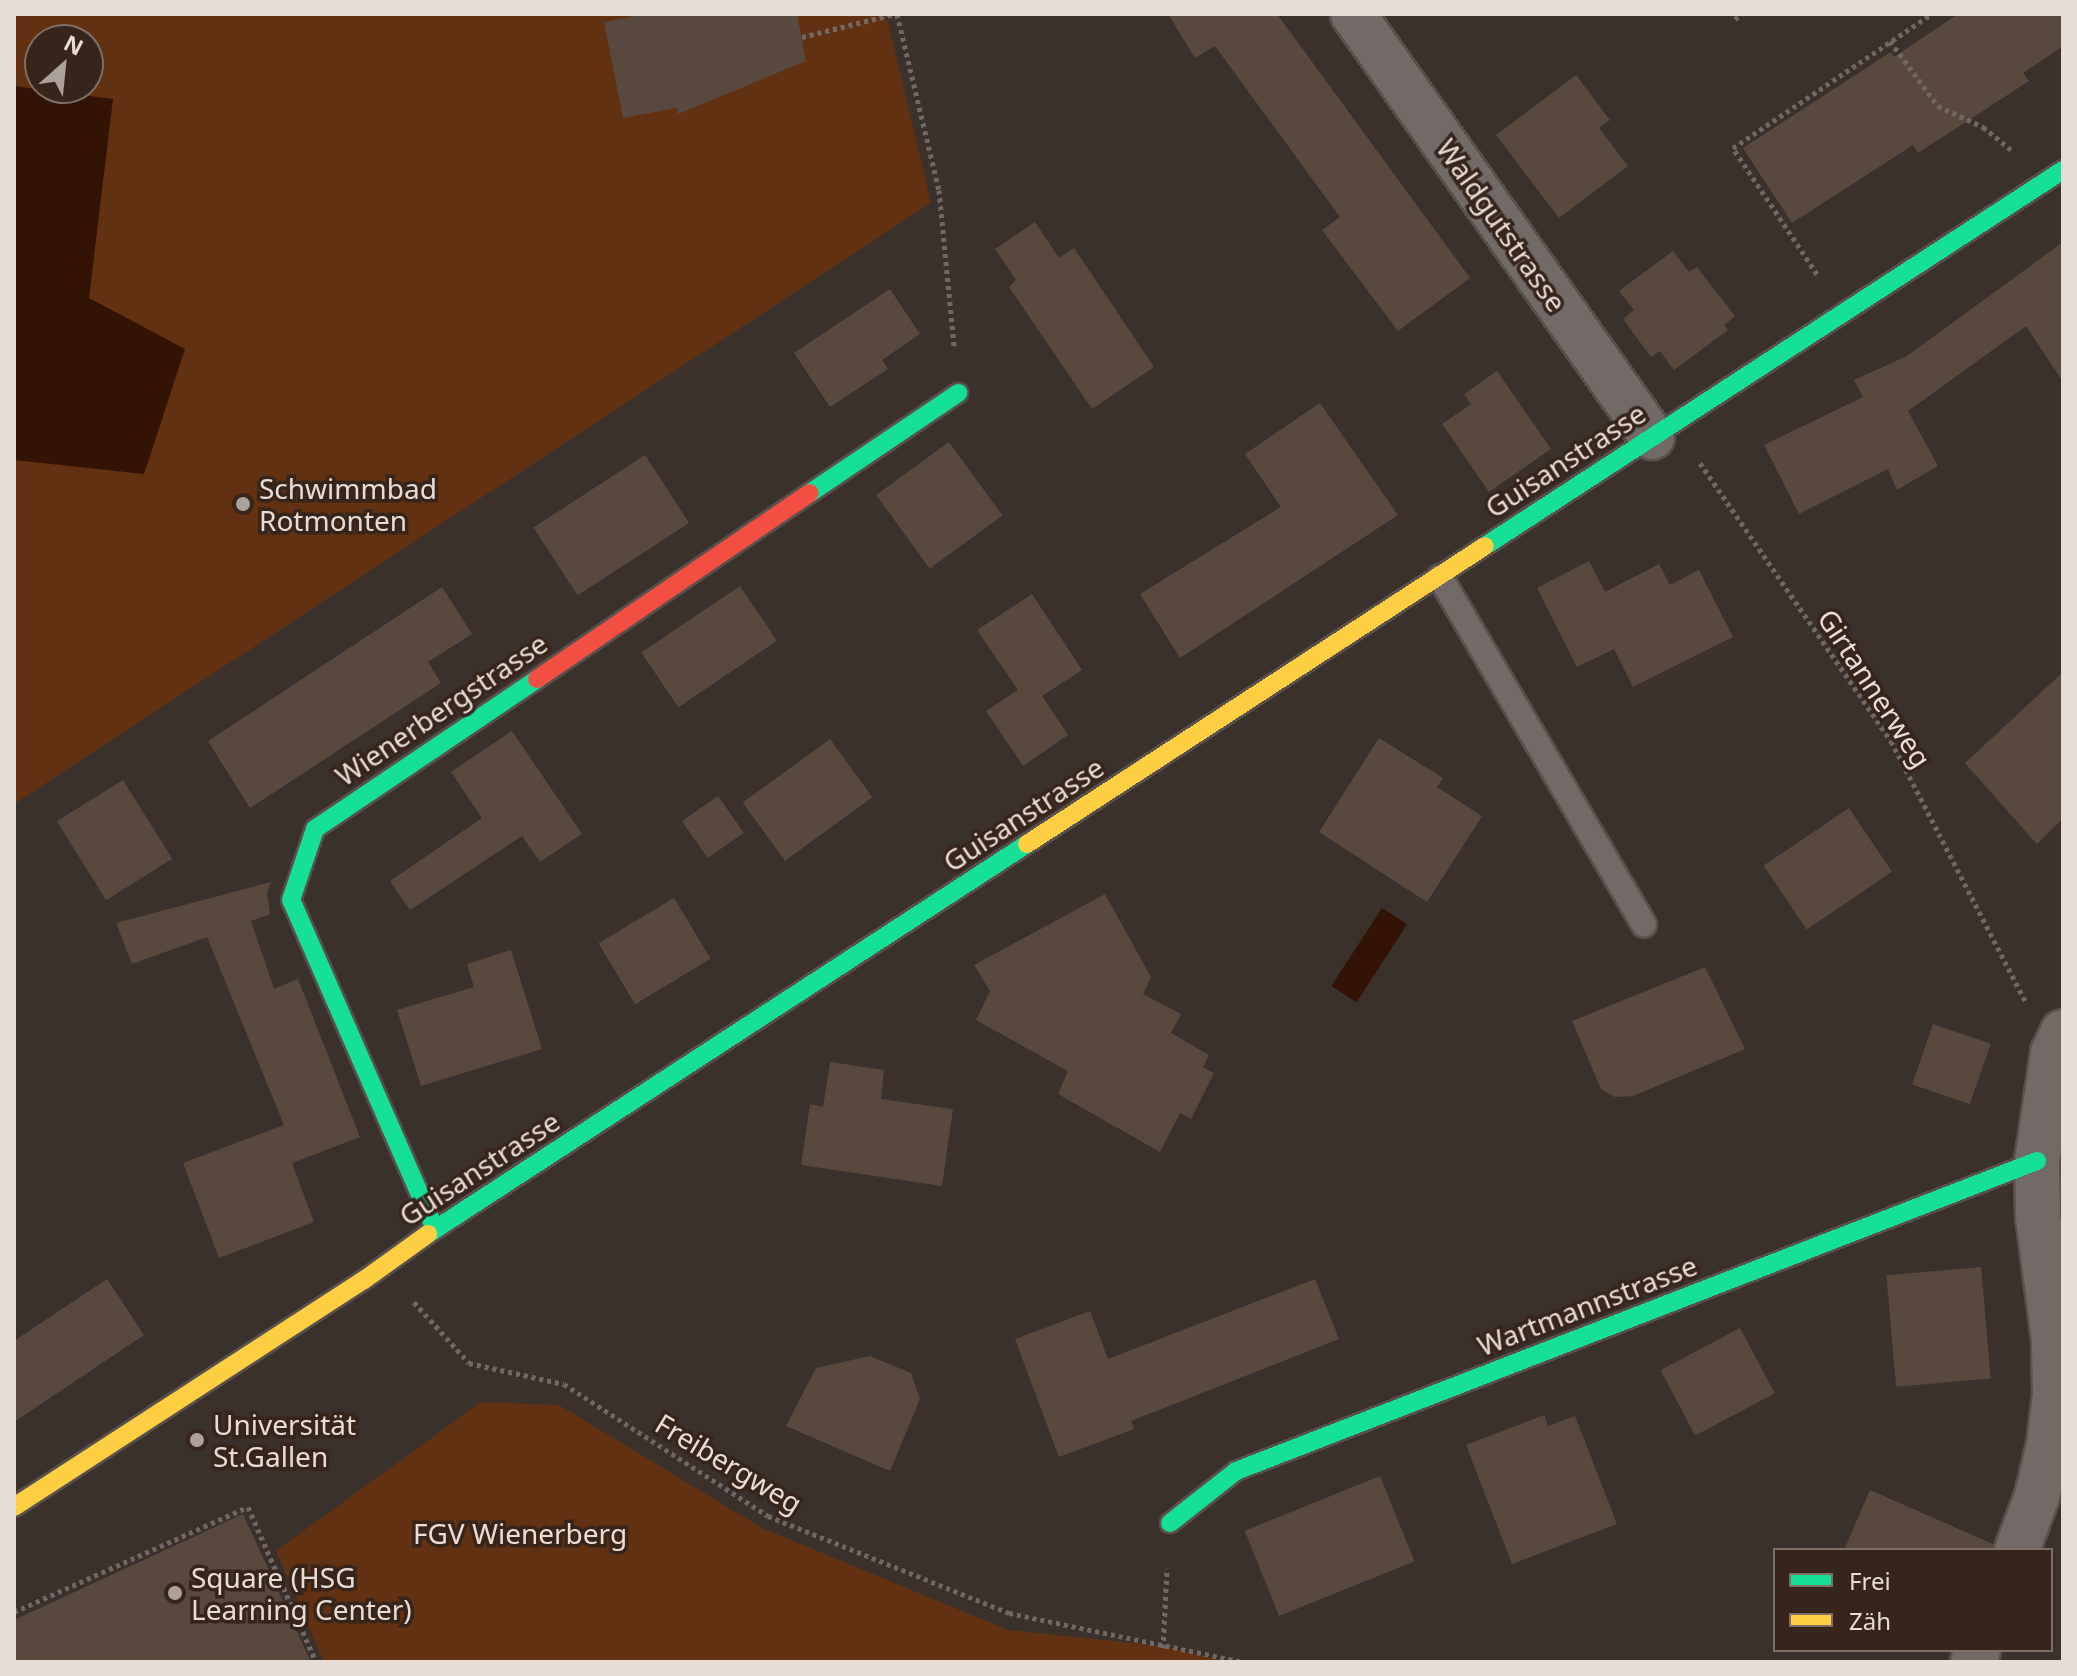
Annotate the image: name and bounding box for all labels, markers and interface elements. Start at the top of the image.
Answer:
north arrow [24,24,104,104]
text: N [59,27,89,62]
street label: Waldgutstrasse [1430,132,1574,318]
street label: Guisanstrasse [1479,396,1651,524]
place label: Schwimmbad Rotmonten [259,471,437,537]
marker: Schwimmbad Rotmonten [234,495,252,513]
street label: Girtannerweg [1811,603,1939,773]
street label: Wienerbergstrasse [329,626,553,792]
street label: Guisanstrasse [937,750,1109,878]
street label: Guisanstrasse [393,1104,565,1232]
street label: Wartmannstrasse [1473,1248,1701,1362]
street label: Freibergweg [650,1406,808,1520]
place label: Universität St.Gallen [213,1407,356,1473]
marker: Universität St.Gallen [188,1431,206,1449]
park label: FGV Wienerberg [413,1516,627,1550]
legend [1773,1548,2053,1652]
place label: Square (HSG Learning Center) [191,1560,412,1626]
text: Frei [1849,1564,1891,1597]
marker: Square (HSG Learning Center) [166,1584,184,1602]
text: Zäh [1849,1604,1891,1637]

